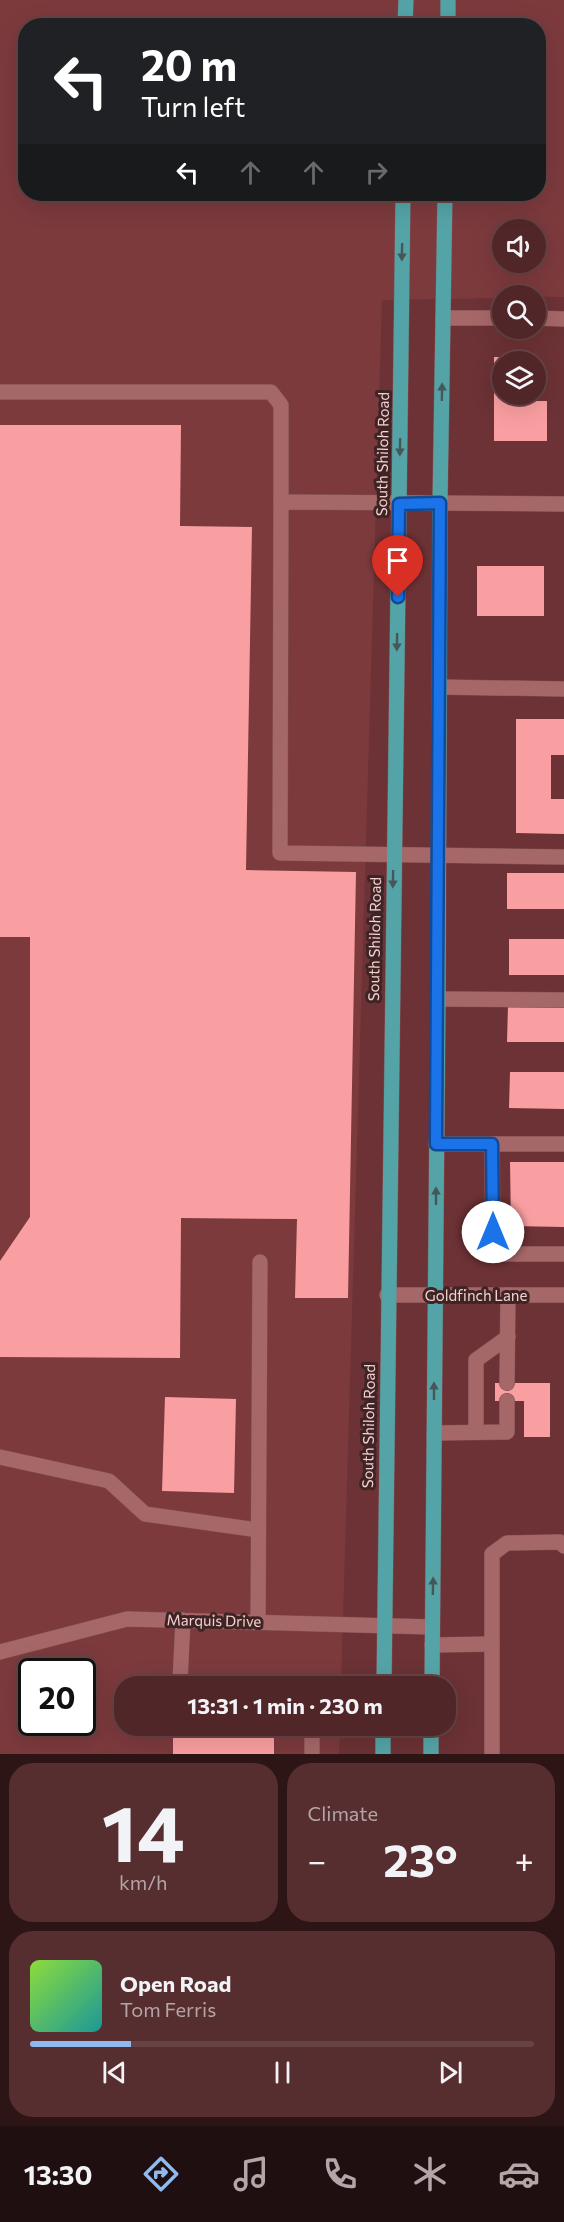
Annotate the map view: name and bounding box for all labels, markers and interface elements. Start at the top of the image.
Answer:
text: 20 m [141,38,237,90]
icon: left [42,42,120,120]
text: Turn left [141,90,245,123]
icon: left [171,156,204,189]
icon: ahead [234,156,267,189]
icon: ahead [297,156,330,189]
icon: right [360,156,393,189]
map controls [492,219,546,405]
button: sound [492,219,546,273]
one-way arrow [397,242,407,261]
button: search [492,285,546,339]
button: layers [492,351,546,405]
one-way arrow [437,382,447,401]
street label: South Shiloh Road [372,392,392,516]
one-way arrow [395,437,405,456]
pin [372,535,423,597]
icon: arrive [381,544,414,577]
one-way arrow [392,632,402,651]
one-way arrow [388,869,398,888]
street label: South Shiloh Road [364,877,384,1001]
one-way arrow [431,1186,441,1205]
position arrow [461,1200,525,1264]
street label: Goldfinch Lane [425,1286,527,1304]
street label: South Shiloh Road [358,1364,378,1488]
one-way arrow [430,1381,439,1400]
one-way arrow [428,1576,438,1595]
street label: Marquis Drive [166,1610,262,1630]
speed limit sign: 20 [18,1658,96,1736]
text: 13:31 · 1 min · 230 m [187,1692,383,1719]
text: 14 [102,1783,185,1878]
text: Climate [308,1801,378,1825]
text: 23° [383,1831,458,1886]
text: − [308,1839,326,1880]
text: + [515,1839,534,1880]
text: km/h [119,1870,168,1894]
text: Open Road [120,1970,231,1997]
text: Tom Ferris [120,1997,216,2021]
icon: previous [98,2056,131,2089]
icon: pause [266,2056,299,2089]
icon: next [434,2056,467,2089]
icon: directions [140,2153,182,2195]
icon: music [230,2153,272,2195]
icon: phone [319,2153,361,2195]
icon: climate [409,2153,451,2195]
icon: car [498,2153,540,2195]
text: 13:30 [24,2158,93,2191]

